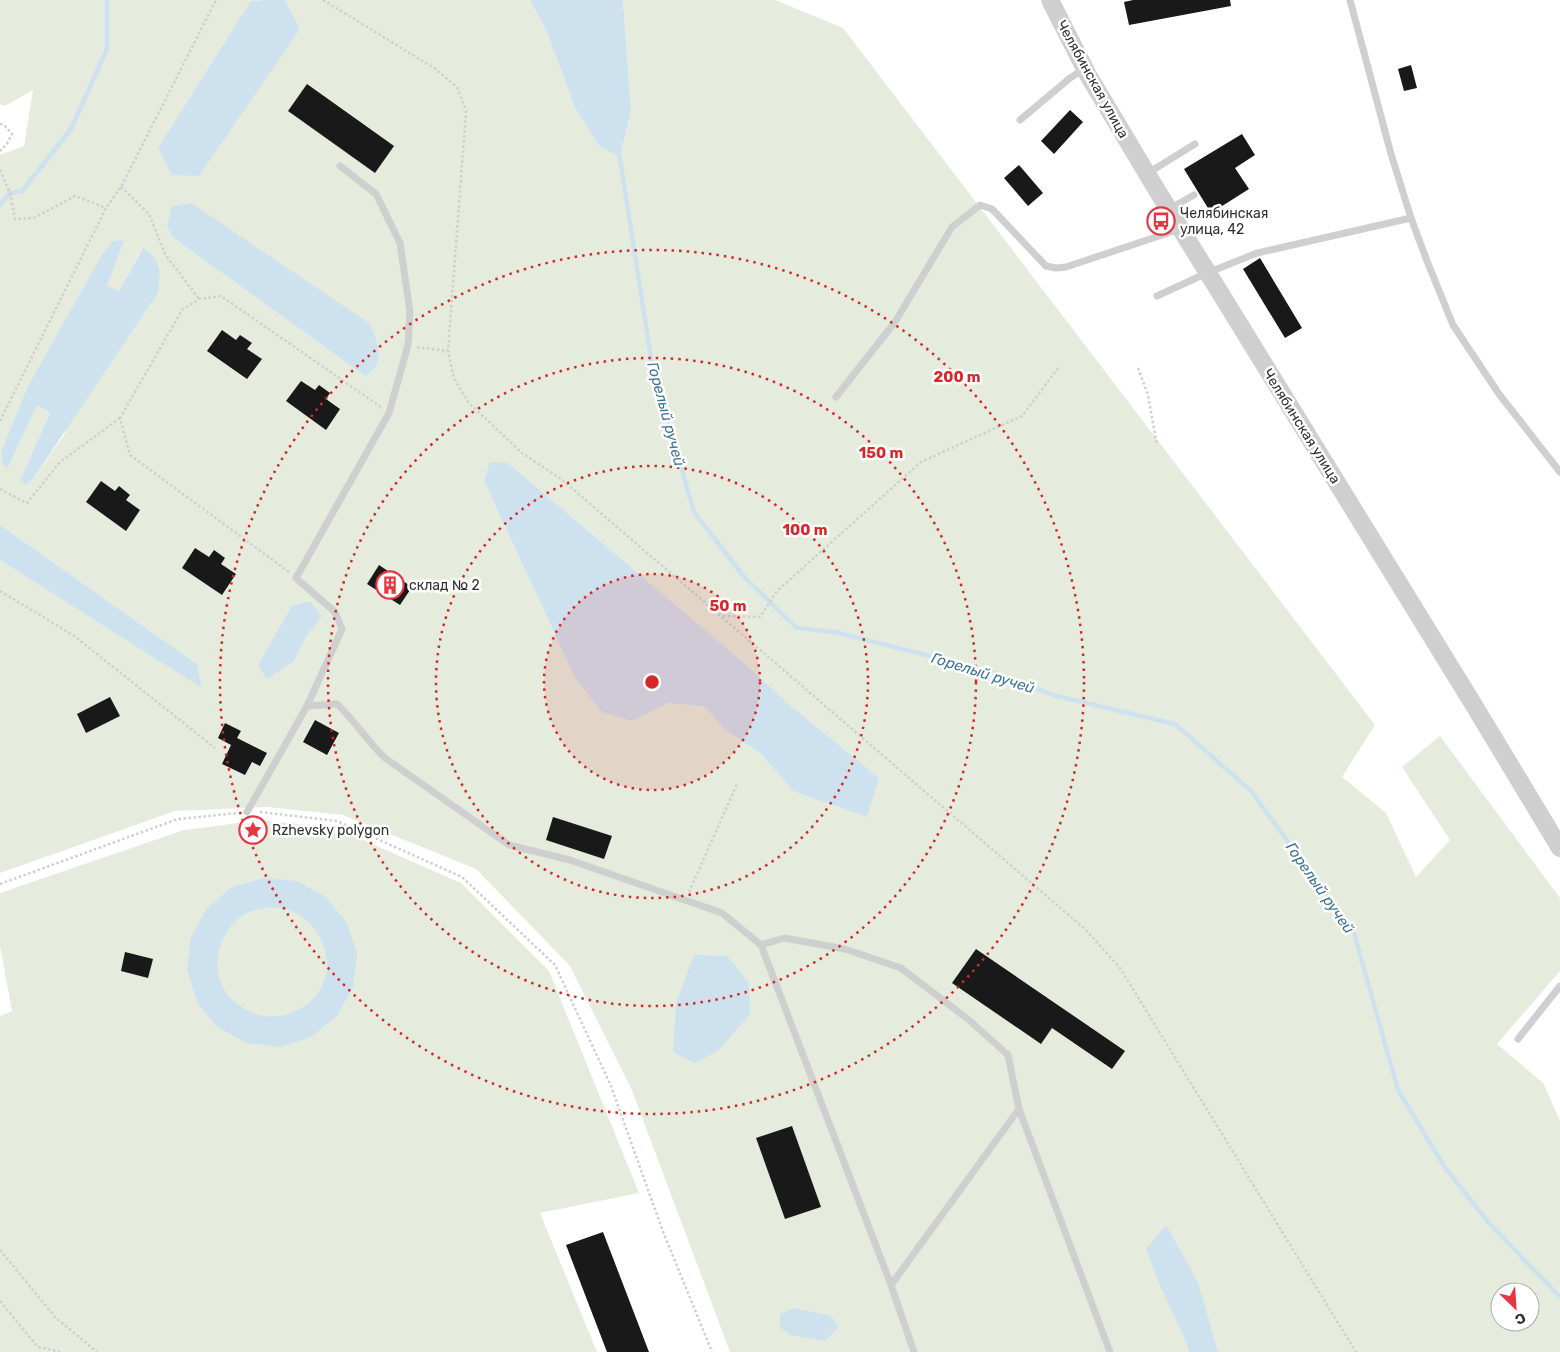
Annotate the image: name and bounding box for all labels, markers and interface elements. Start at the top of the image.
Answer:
street label: Челябинская улица [1053,17,1132,141]
place label: Челябинская улица, 42 [1180,205,1268,238]
bus stop icon: Челябинская улица, 42 [1146,206,1176,236]
water label: Горелый ручей [643,360,689,468]
street label: Челябинская улица [1259,366,1344,487]
text: 200 m [933,368,981,386]
text: 150 m [859,444,903,462]
text: 100 m [783,521,827,539]
building icon: склад № 2 [375,570,405,600]
place label: склад № 2 [409,577,480,594]
text: 50 m [710,597,746,615]
water label: Горелый ручей [929,649,1037,697]
centre of rings [643,673,661,691]
place icon: Rzhevsky polygon [238,815,268,845]
place label: Rzhevsky polygon [272,822,389,839]
water label: Горелый ручей [1282,839,1358,937]
north arrow [1490,1282,1540,1332]
text: С [1512,1309,1528,1328]

